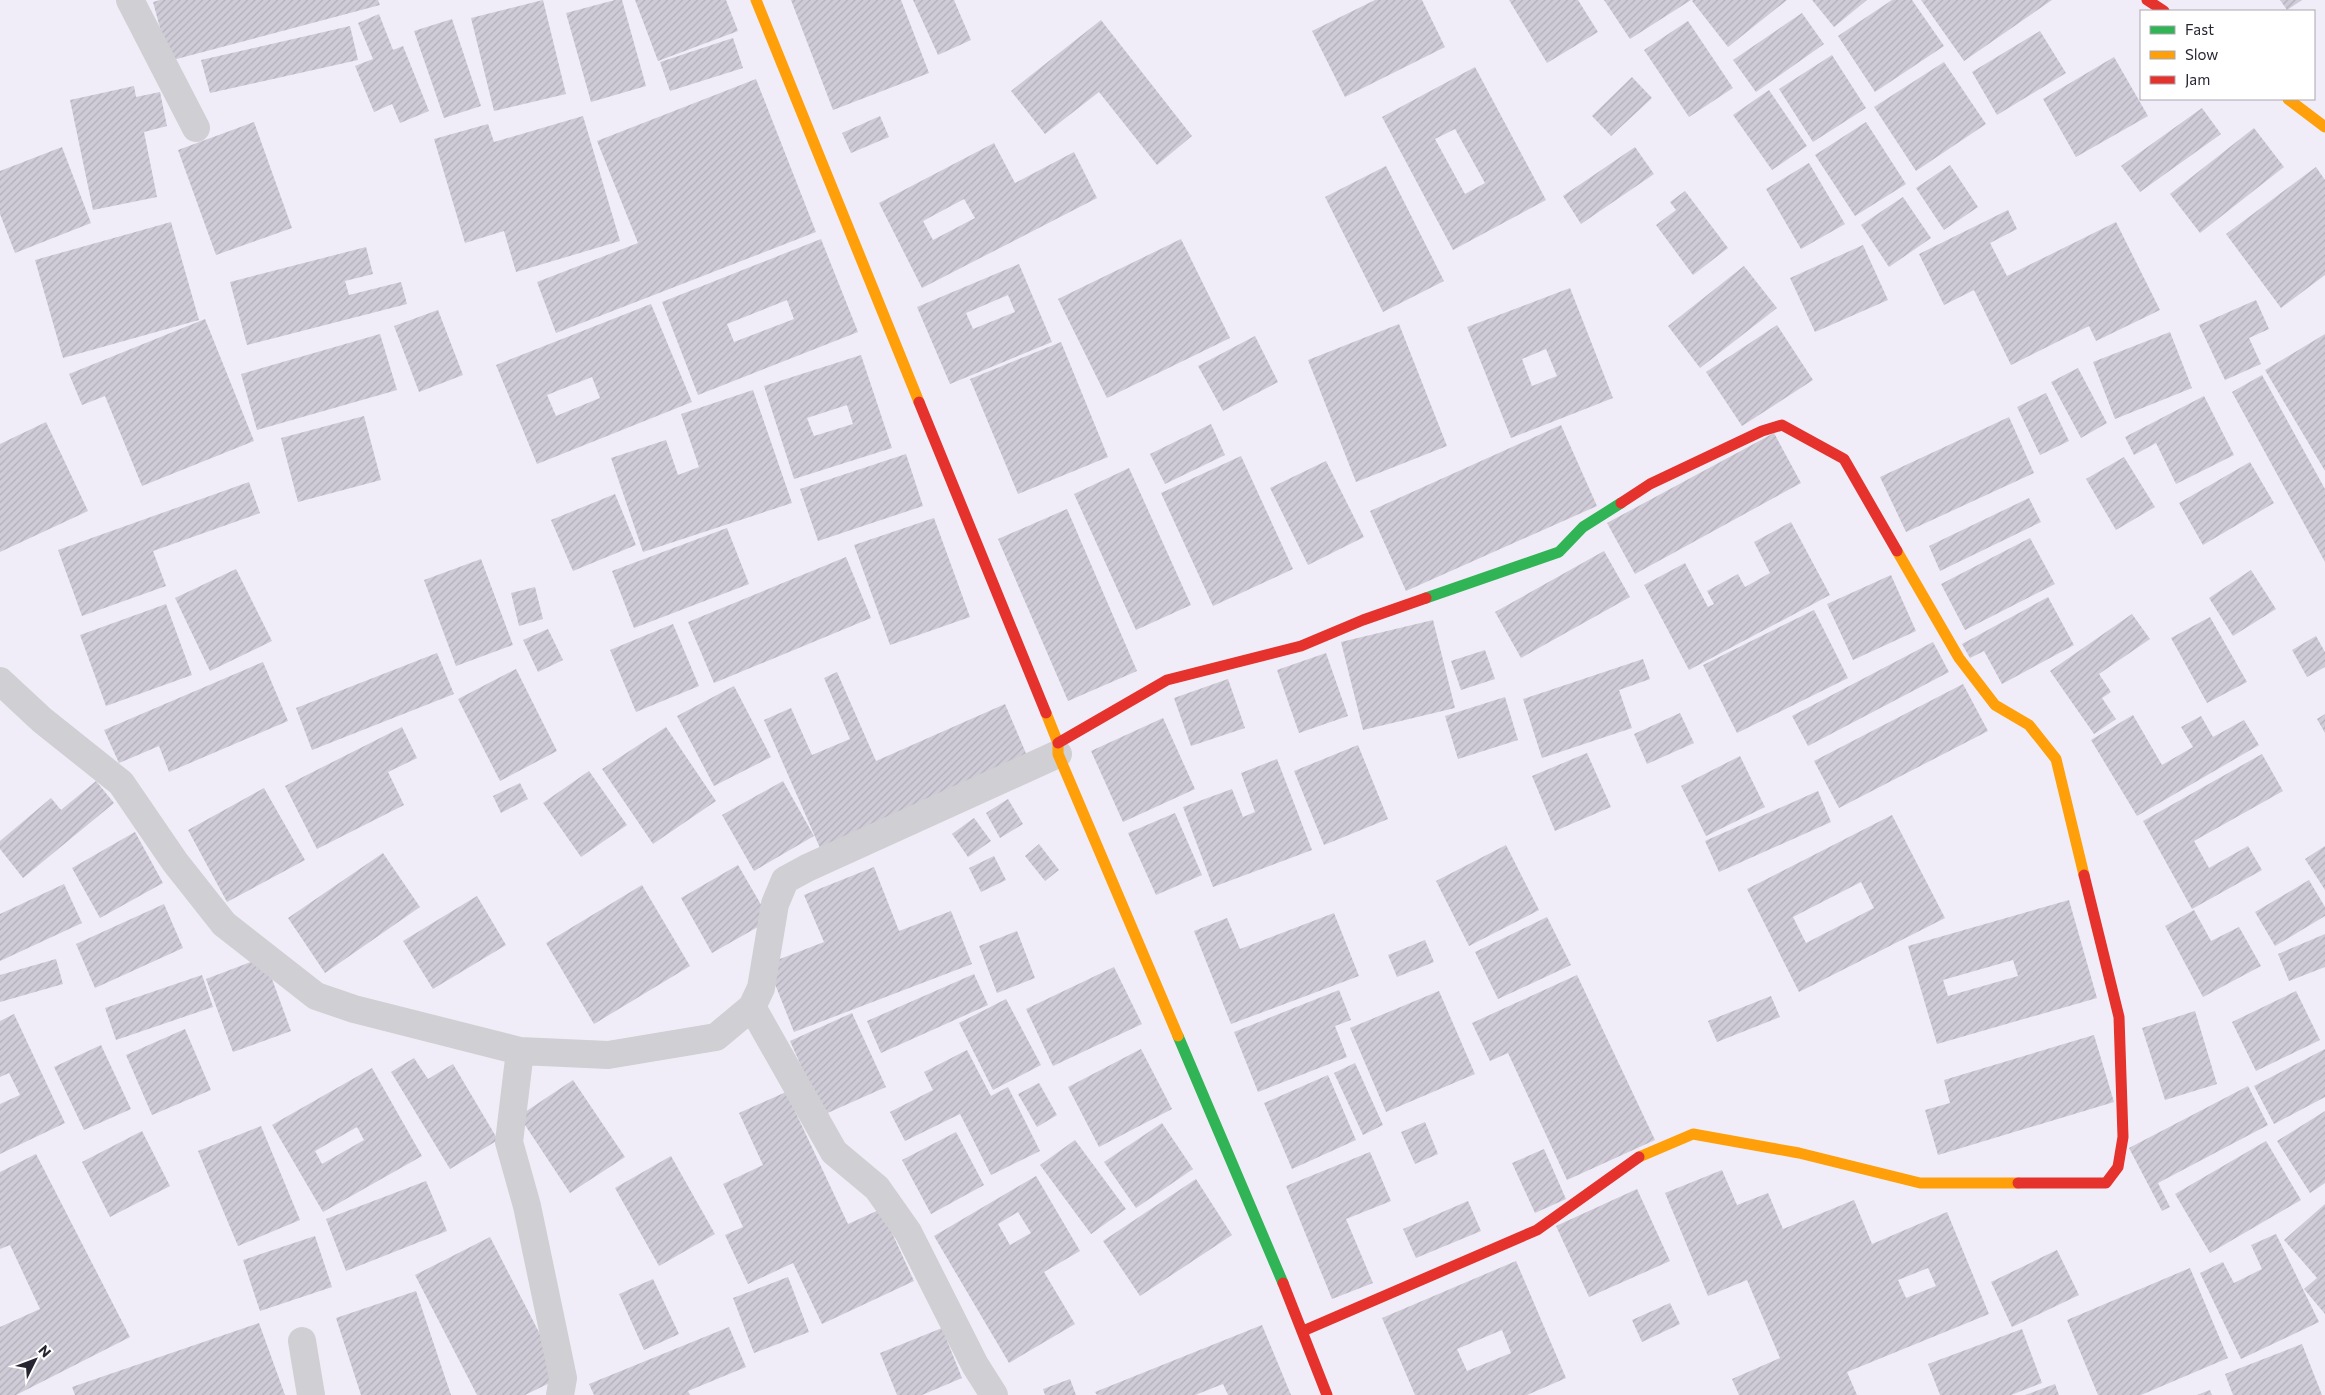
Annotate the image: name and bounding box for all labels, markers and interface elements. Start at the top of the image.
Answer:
legend [2140,10,2315,100]
text: Fast [2185,20,2214,38]
text: Slow [2185,45,2218,63]
text: Jam [2185,70,2210,88]
north arrow [10,1335,60,1385]
text: N [35,1341,55,1361]

